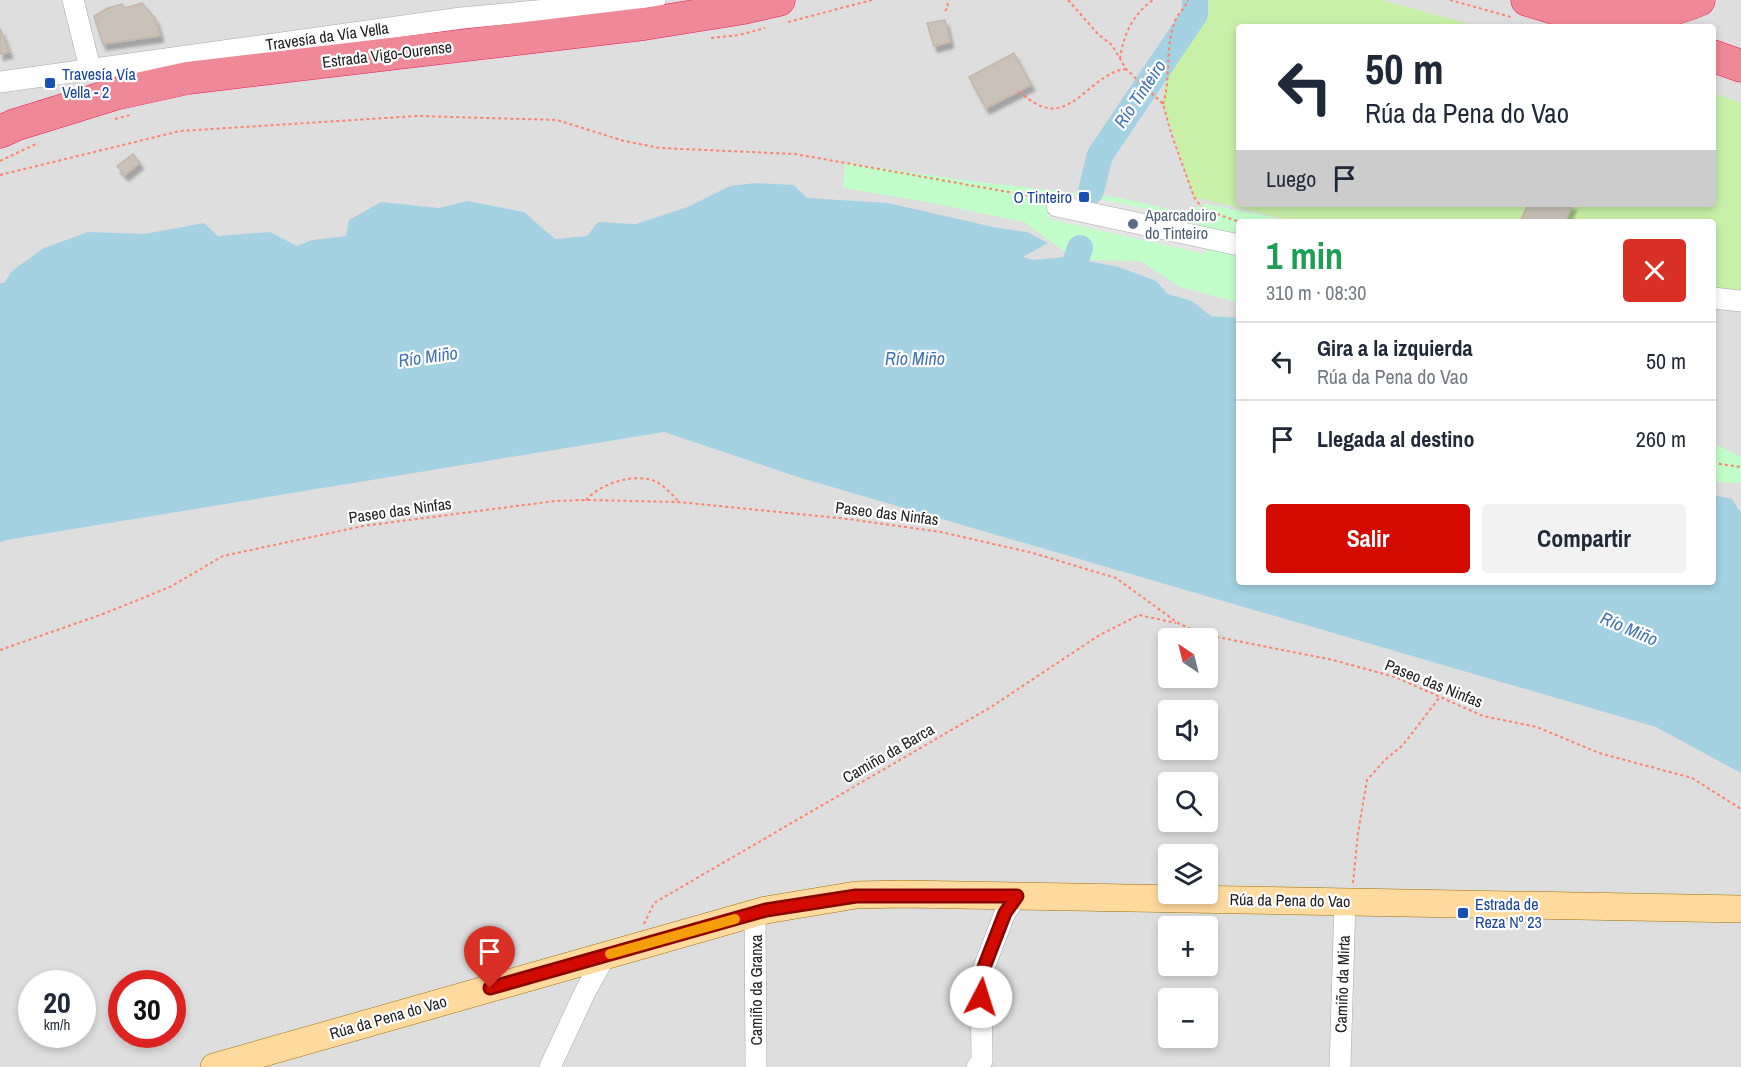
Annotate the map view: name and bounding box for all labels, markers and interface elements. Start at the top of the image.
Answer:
street label: Travesía da Vía Vella [264,16,391,56]
street label: Estrada Vigo-Ourense [321,35,453,73]
text: 50 m [1365,41,1444,97]
icon: left [1266,48,1344,126]
water label: Río Tinteiro [1108,55,1171,133]
place label: Travesía Vía Vella - 2 [62,63,136,103]
marker: Travesía Vía Vella - 2 [43,76,57,90]
text: Rúa da Pena do Vao [1365,95,1569,131]
icon: arrive [1328,162,1361,195]
text: Luego [1266,164,1316,194]
place label: O Tinteiro [1013,186,1072,208]
marker: O Tinteiro [1077,190,1091,204]
place label: Aparcadoiro do Tinteiro [1144,204,1216,244]
marker: Aparcadoiro do Tinteiro [1126,217,1140,231]
text: 1 min [1266,232,1343,280]
button: close [1623,239,1686,302]
text: 310 m · 08:30 [1266,279,1366,306]
text: Gira a la izquierda [1317,333,1472,363]
water label: Río Miño [397,340,459,373]
icon: left [1266,345,1299,378]
water label: Río Miño [885,346,945,371]
text: 50 m [1646,346,1686,376]
text: Rúa da Pena do Vao [1317,363,1468,390]
icon: arrive [1266,423,1299,456]
text: Llegada al destino [1317,424,1474,454]
text: 260 m [1636,424,1686,454]
street label: Paseo das Ninfas [347,492,453,528]
street label: Paseo das Ninfas [834,496,940,530]
button: Salir [1266,504,1470,573]
button: Compartir [1482,504,1686,573]
water label: Río Miño [1597,605,1662,652]
north arrow [1158,628,1218,688]
map controls [1158,628,1218,1048]
street label: Paseo das Ninfas [1382,653,1486,713]
button: sound [1158,700,1218,760]
street label: Camiño da Barca [838,718,938,788]
button: search [1158,772,1218,832]
button: layers [1158,844,1218,904]
street label: Rúa da Pena do Vao [1229,888,1351,912]
place label: Estrada de Reza Nº 23 [1475,893,1542,933]
marker: Estrada de Reza Nº 23 [1456,906,1470,920]
button: + [1158,916,1218,976]
pin [464,926,515,988]
street label: Camiño da Granxa [745,934,767,1045]
street label: Camiño da Mirta [1329,934,1355,1033]
icon: arrive [473,935,506,968]
position arrow [949,965,1013,1029]
speed limit sign: 30 [108,970,186,1048]
text: 20 [43,982,71,1022]
button: − [1158,988,1218,1048]
street label: Rúa da Pena do Vao [327,990,449,1044]
text: km/h [44,1014,70,1035]

